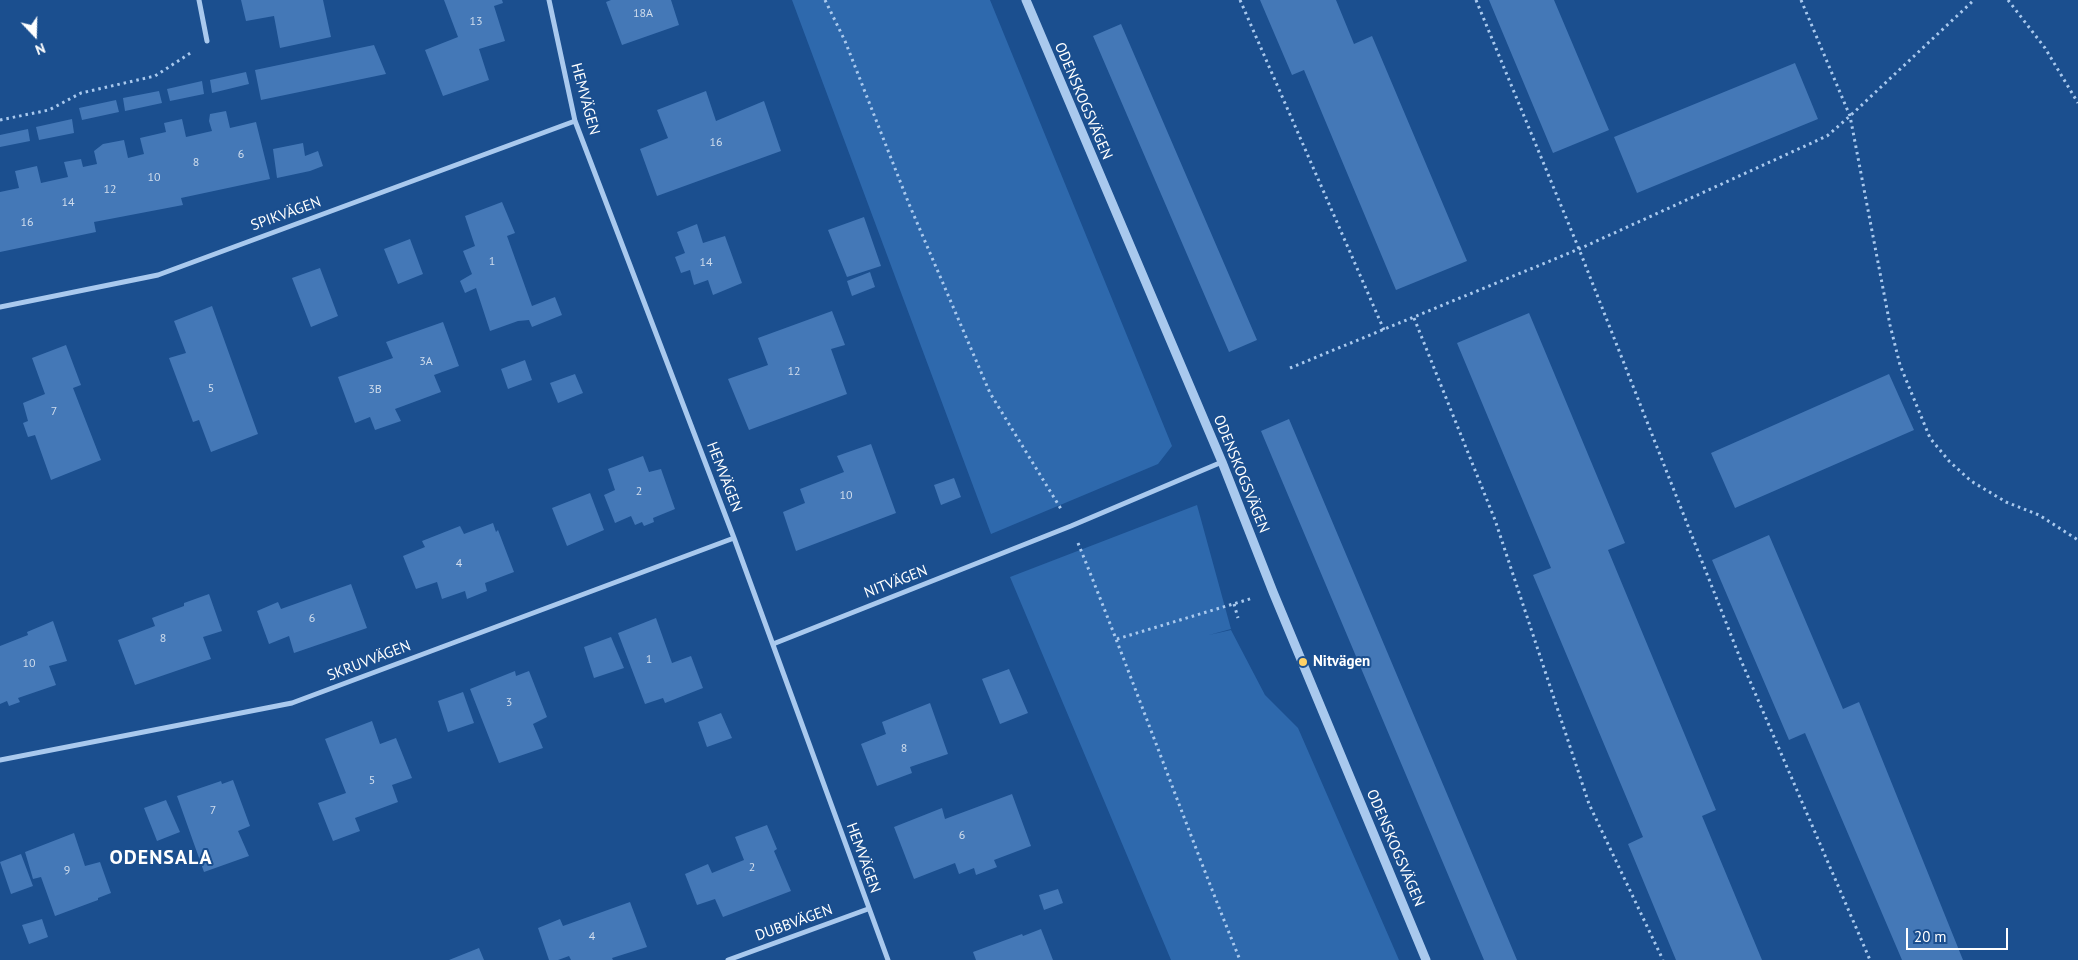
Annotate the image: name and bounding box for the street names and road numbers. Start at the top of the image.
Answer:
street label: ODENSKOGSVÄGEN [1050,40,1116,162]
street label: HEMVÄGEN [567,61,603,137]
street label: SPIKVÄGEN [248,193,324,235]
street label: ODENSKOGSVÄGEN [1209,412,1273,536]
street label: HEMVÄGEN [702,439,746,515]
street label: NITVÄGEN [862,562,930,602]
street label: SKRUVVÄGEN [325,637,413,685]
street label: ODENSKOGSVÄGEN [1362,787,1428,909]
street label: HEMVÄGEN [842,820,884,896]
street label: DUBBVÄGEN [753,901,835,945]

